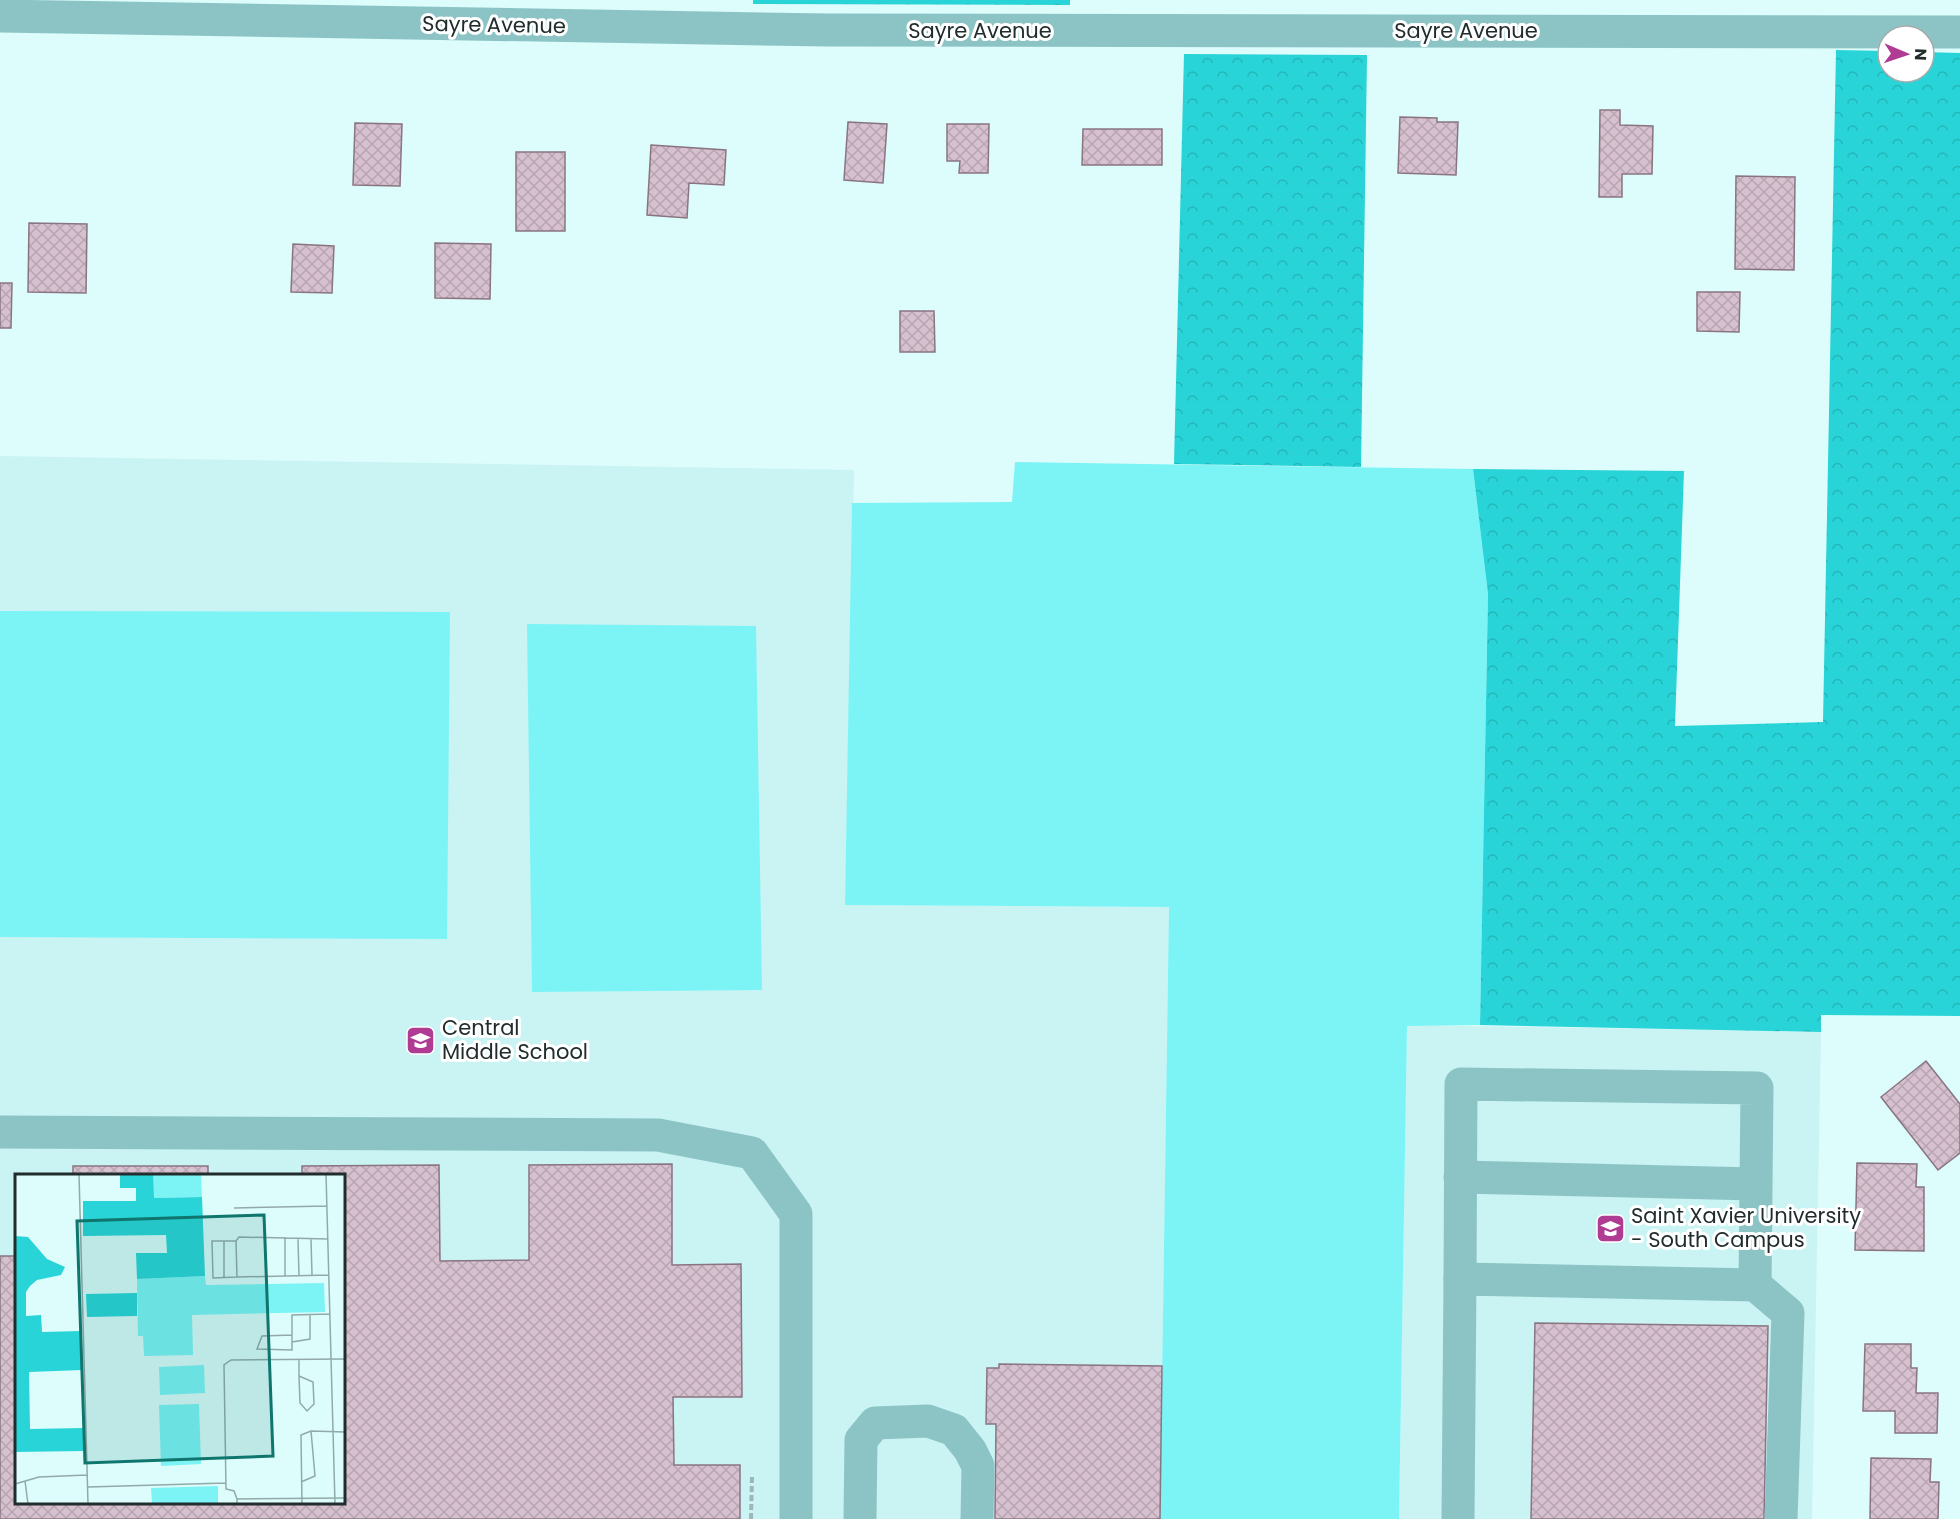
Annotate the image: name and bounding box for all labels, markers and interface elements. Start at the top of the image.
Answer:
street label: Sayre Avenue [422,9,566,40]
street label: Sayre Avenue [908,16,1052,45]
street label: Sayre Avenue [1394,16,1538,45]
north arrow [1876,24,1936,84]
text: N [1909,48,1932,61]
place label: Central Middle School [442,1013,588,1066]
school or university icon: Central Middle School [405,1024,437,1056]
inset map [15,1174,345,1504]
place label: Saint Xavier University - South Campus [1631,1201,1861,1254]
school or university icon: Saint Xavier University - South Campus [1594,1212,1626,1244]

